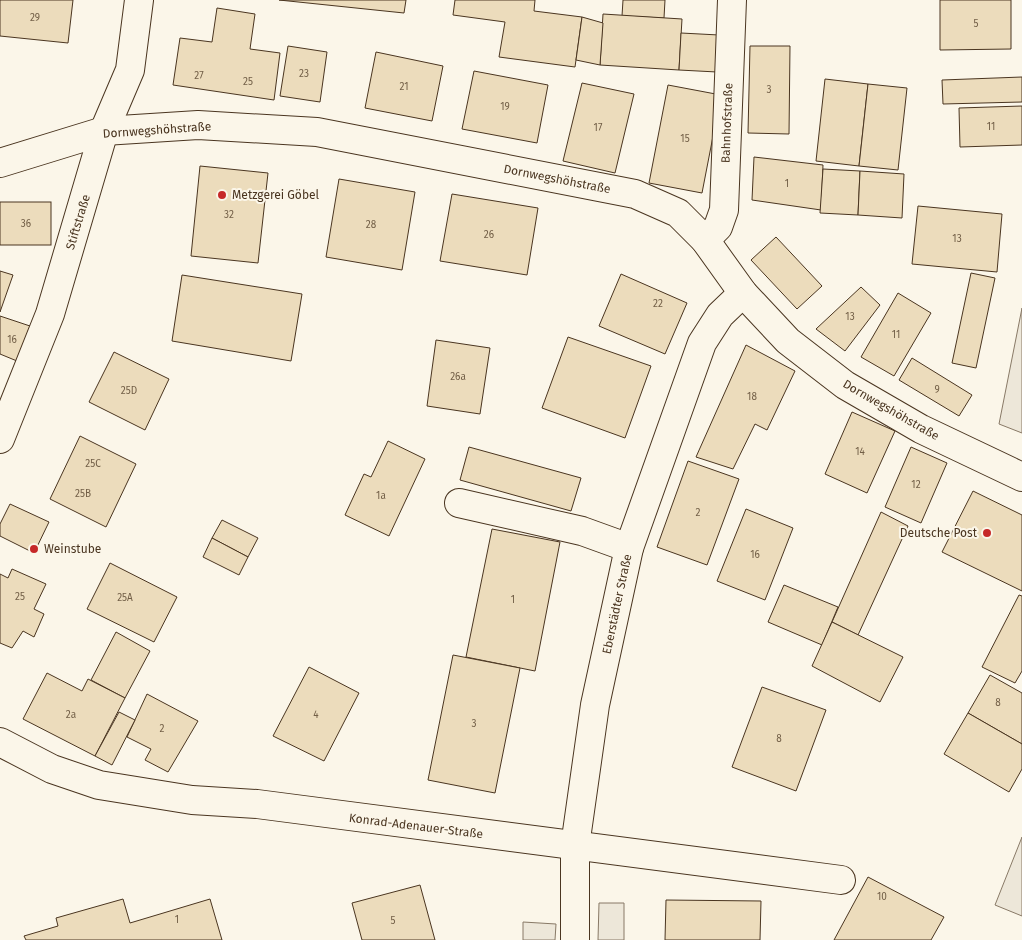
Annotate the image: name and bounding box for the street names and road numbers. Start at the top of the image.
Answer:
street label: Bahnhofstraße [719,83,735,163]
street label: Dornwegshöhstraße [102,119,212,141]
street label: Dornwegshöhstraße [502,162,612,196]
street label: Stiftstraße [63,193,93,251]
street label: Dornwegshöhstraße [840,377,942,443]
street label: Eberstädter Straße [600,553,634,655]
street label: Konrad-Adenauer-Straße [348,811,484,841]

